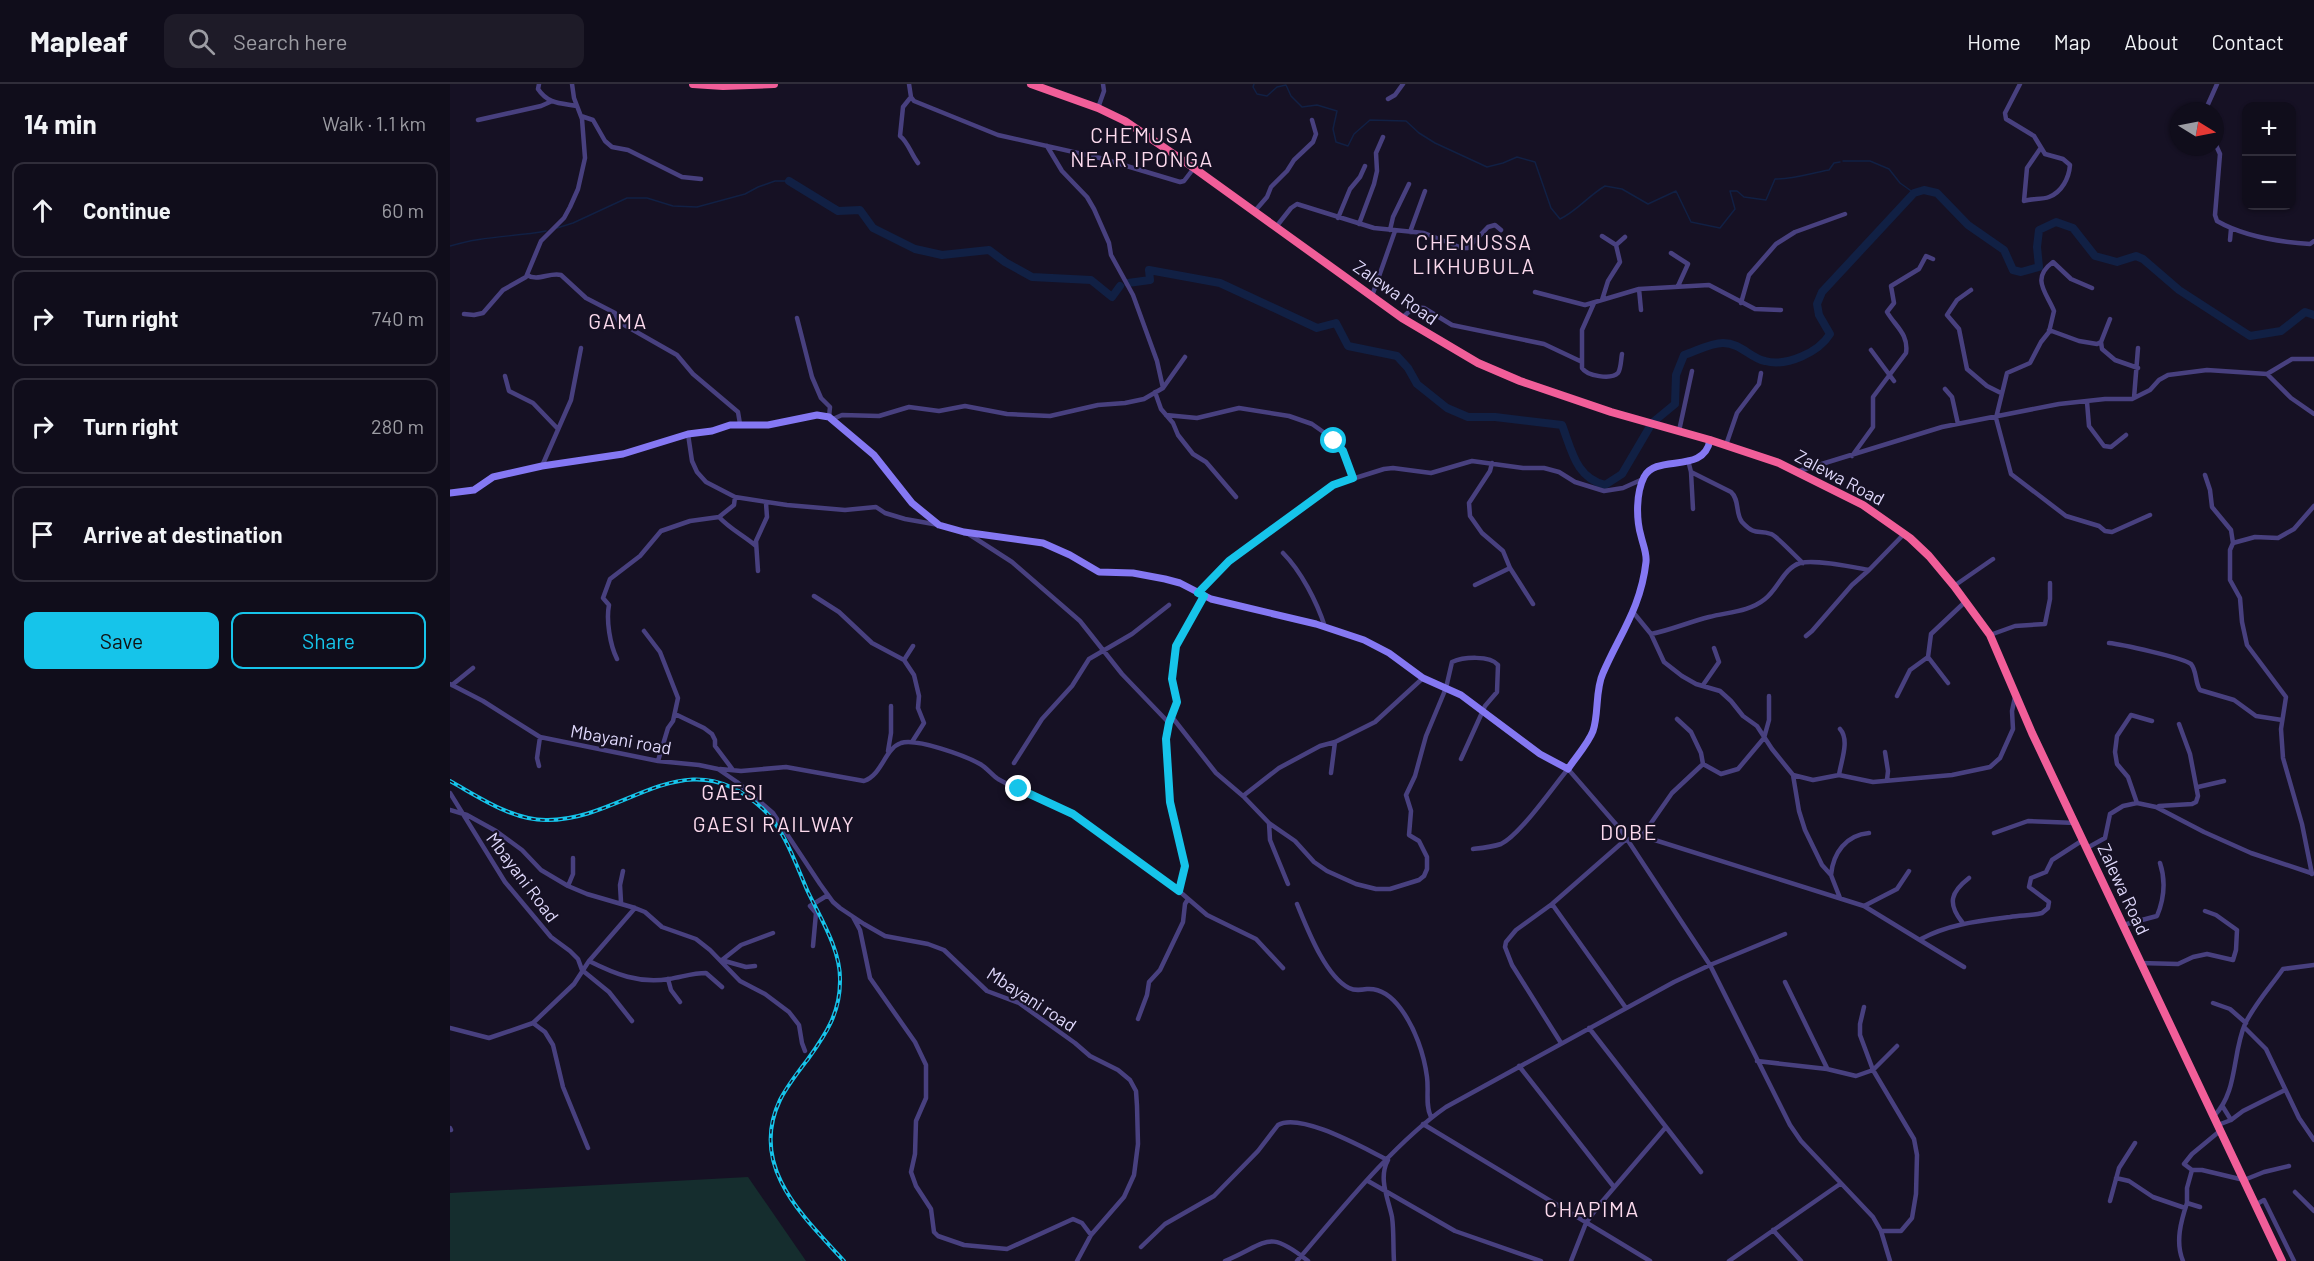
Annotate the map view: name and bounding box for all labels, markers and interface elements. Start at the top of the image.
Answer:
search box [164,14,584,68]
text: Mapleaf [30,24,128,58]
icon: search [185,25,218,58]
text: Search here [233,28,347,54]
text: Home [1967,29,2021,54]
text: Map [2054,29,2091,54]
text: About [2124,29,2179,54]
text: Contact [2212,29,2284,54]
north arrow [2170,102,2224,156]
map controls [2242,102,2296,210]
button: + [2242,102,2296,156]
text: 14 min [24,108,97,139]
text: Walk · 1.1 km [322,111,426,135]
district label: CHEMUSA NEAR IPONGA [1070,122,1214,171]
button: − [2242,156,2296,210]
icon: ahead [26,194,59,227]
text: Continue [83,197,171,223]
text: 60 m [382,198,424,222]
district label: CHEMUSSA LIKHUBULA [1412,229,1536,278]
street label: Zalewa Road [1350,255,1442,329]
icon: right [26,302,59,335]
text: Turn right [83,305,178,331]
text: 740 m [372,306,424,330]
district label: GAMA [588,308,648,333]
icon: right [26,410,59,443]
text: Turn right [83,413,178,439]
text: 280 m [371,414,424,438]
route start [1320,427,1346,453]
street label: Zalewa Road [1792,444,1888,510]
icon: arrive [26,518,59,551]
text: Arrive at destination [83,521,282,547]
button: Save [24,612,219,669]
button: Share [231,612,426,669]
street label: Mbayani road [569,719,673,759]
route end [1005,775,1031,801]
district label: GAESI [701,779,765,804]
district label: GAESI RAILWAY [693,811,855,836]
district label: DOBE [1600,819,1658,844]
street label: Mbayani Road [482,828,564,926]
street label: Zalewa Road [2093,840,2155,938]
street label: Mbayani road [983,962,1081,1036]
district label: CHAPIMA [1544,1196,1640,1221]

